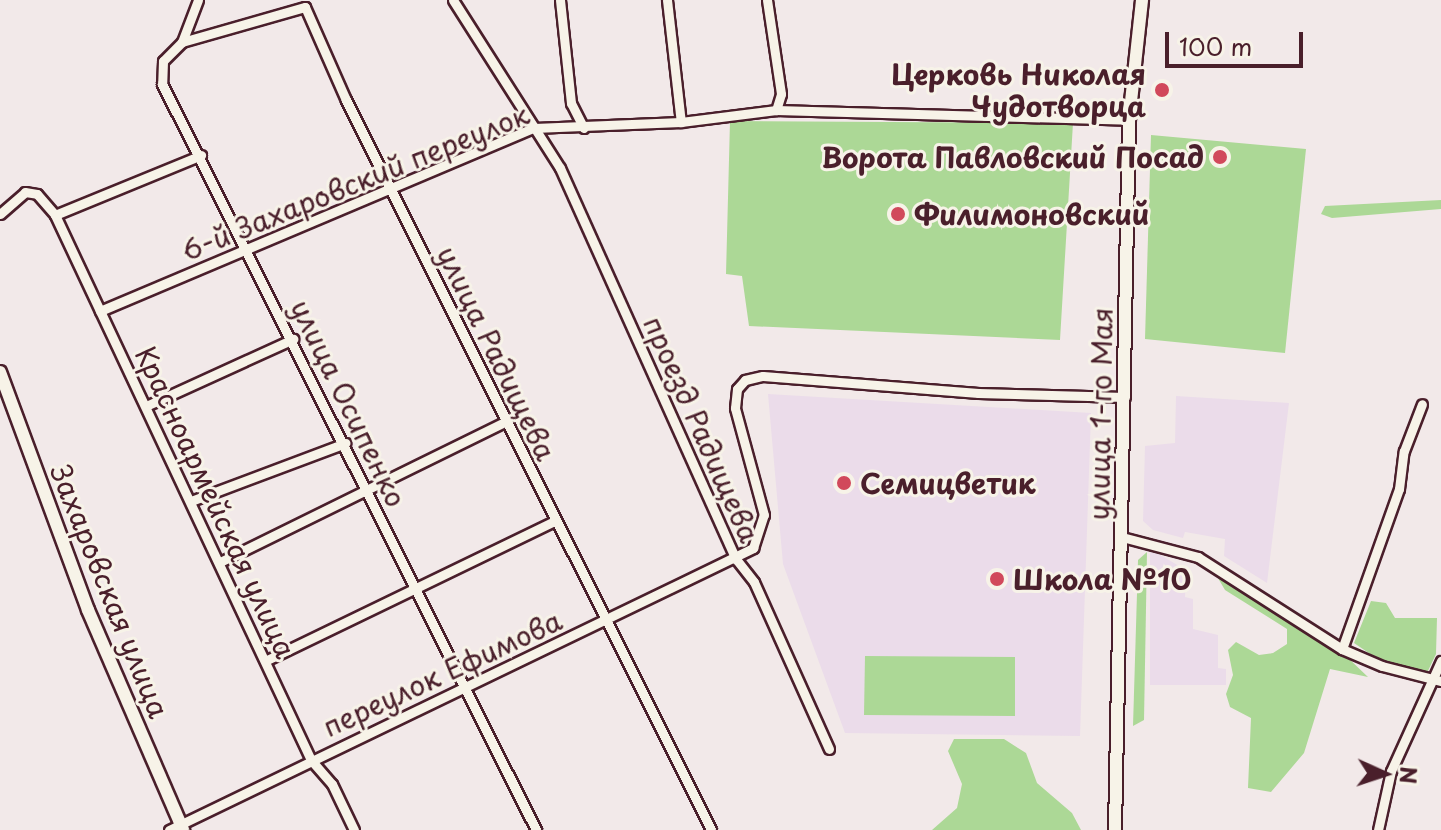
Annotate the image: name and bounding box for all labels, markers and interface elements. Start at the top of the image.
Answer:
scale bar [1169,16,1307,66]
text: 100 m [1179,28,1252,64]
place label: Церковь Николая Чудотворца [893,57,1146,123]
marker: Церковь Николая Чудотворца [1153,81,1171,99]
street label: 6-й Захаровский переулок [176,97,534,267]
place label: Ворота Павловский Посад [820,140,1204,174]
marker: Ворота Павловский Посад [1211,148,1229,166]
place label: Филимоновский [914,197,1149,231]
marker: Филимоновский [889,205,907,223]
street label: улица Радищева [430,240,564,466]
street label: улица Осипенко [284,293,414,513]
street label: улица 1-го Мая [1081,307,1119,521]
street label: проезд Радищева [637,310,767,548]
street label: Красноармейская улица [129,340,303,664]
street label: Захаровская улица [44,459,176,723]
place label: Семицветик [860,466,1036,500]
marker: Семицветик [835,474,853,492]
place label: Школа №10 [1013,562,1192,596]
marker: Школа №10 [988,570,1006,588]
street label: переулок Ефимова [317,603,567,743]
north arrow [1345,734,1425,814]
text: N [1393,766,1426,785]

